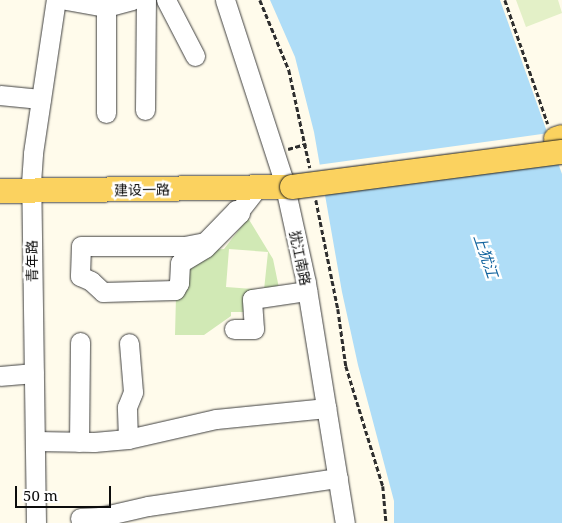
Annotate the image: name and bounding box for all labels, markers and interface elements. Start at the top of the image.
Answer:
street label: 建设一路 [114,181,170,199]
street label: 犹江南路 [286,229,314,287]
water label: 上犹江 [470,232,502,280]
street label: 青年路 [23,240,41,282]
scale bar [18,476,114,508]
text: 50 m [23,485,58,505]

